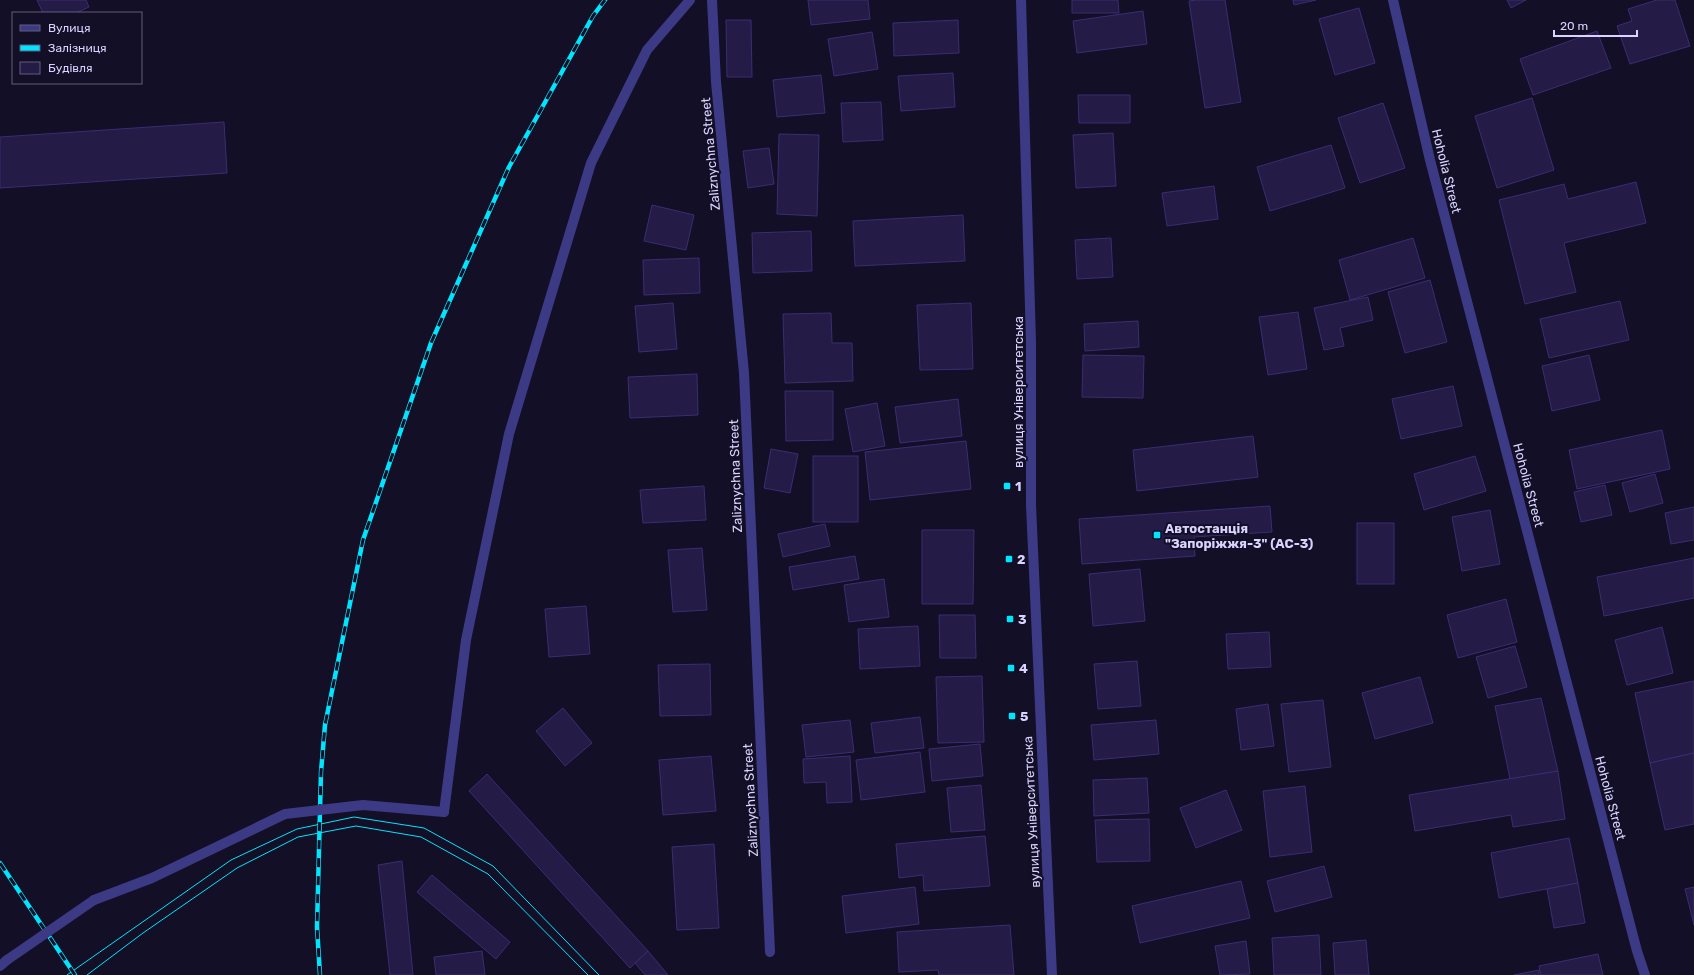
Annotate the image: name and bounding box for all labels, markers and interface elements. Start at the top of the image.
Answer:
legend [12,12,142,84]
scale bar [1554,12,1637,38]
text: 20 m [1560,19,1588,33]
text: Вулиця [48,21,90,35]
text: Залізниця [48,41,107,55]
text: Будівля [48,61,93,75]
street label: Zaliznychna Street [698,97,723,211]
street label: Hoholia Street [1429,127,1464,215]
street label: вулиця Університетська [1011,316,1026,468]
street label: Zaliznychna Street [726,419,745,533]
street label: Hoholia Street [1510,441,1547,529]
place label: 1 [1015,479,1021,494]
marker: 1 [1002,481,1012,491]
place label: Автостанція "Запоріжжя-3" (АС-3) [1165,521,1313,551]
marker: Автостанція "Запоріжжя-3" (АС-3) [1152,530,1162,540]
place label: 2 [1017,552,1025,567]
marker: 2 [1004,554,1014,564]
place label: 3 [1018,612,1027,627]
marker: 3 [1005,614,1015,624]
place label: 4 [1019,661,1028,676]
marker: 4 [1006,663,1016,673]
place label: 5 [1020,709,1028,724]
marker: 5 [1007,711,1017,721]
street label: вулиця Університетська [1020,736,1043,888]
street label: Zaliznychna Street [740,743,761,857]
street label: Hoholia Street [1592,754,1629,842]

